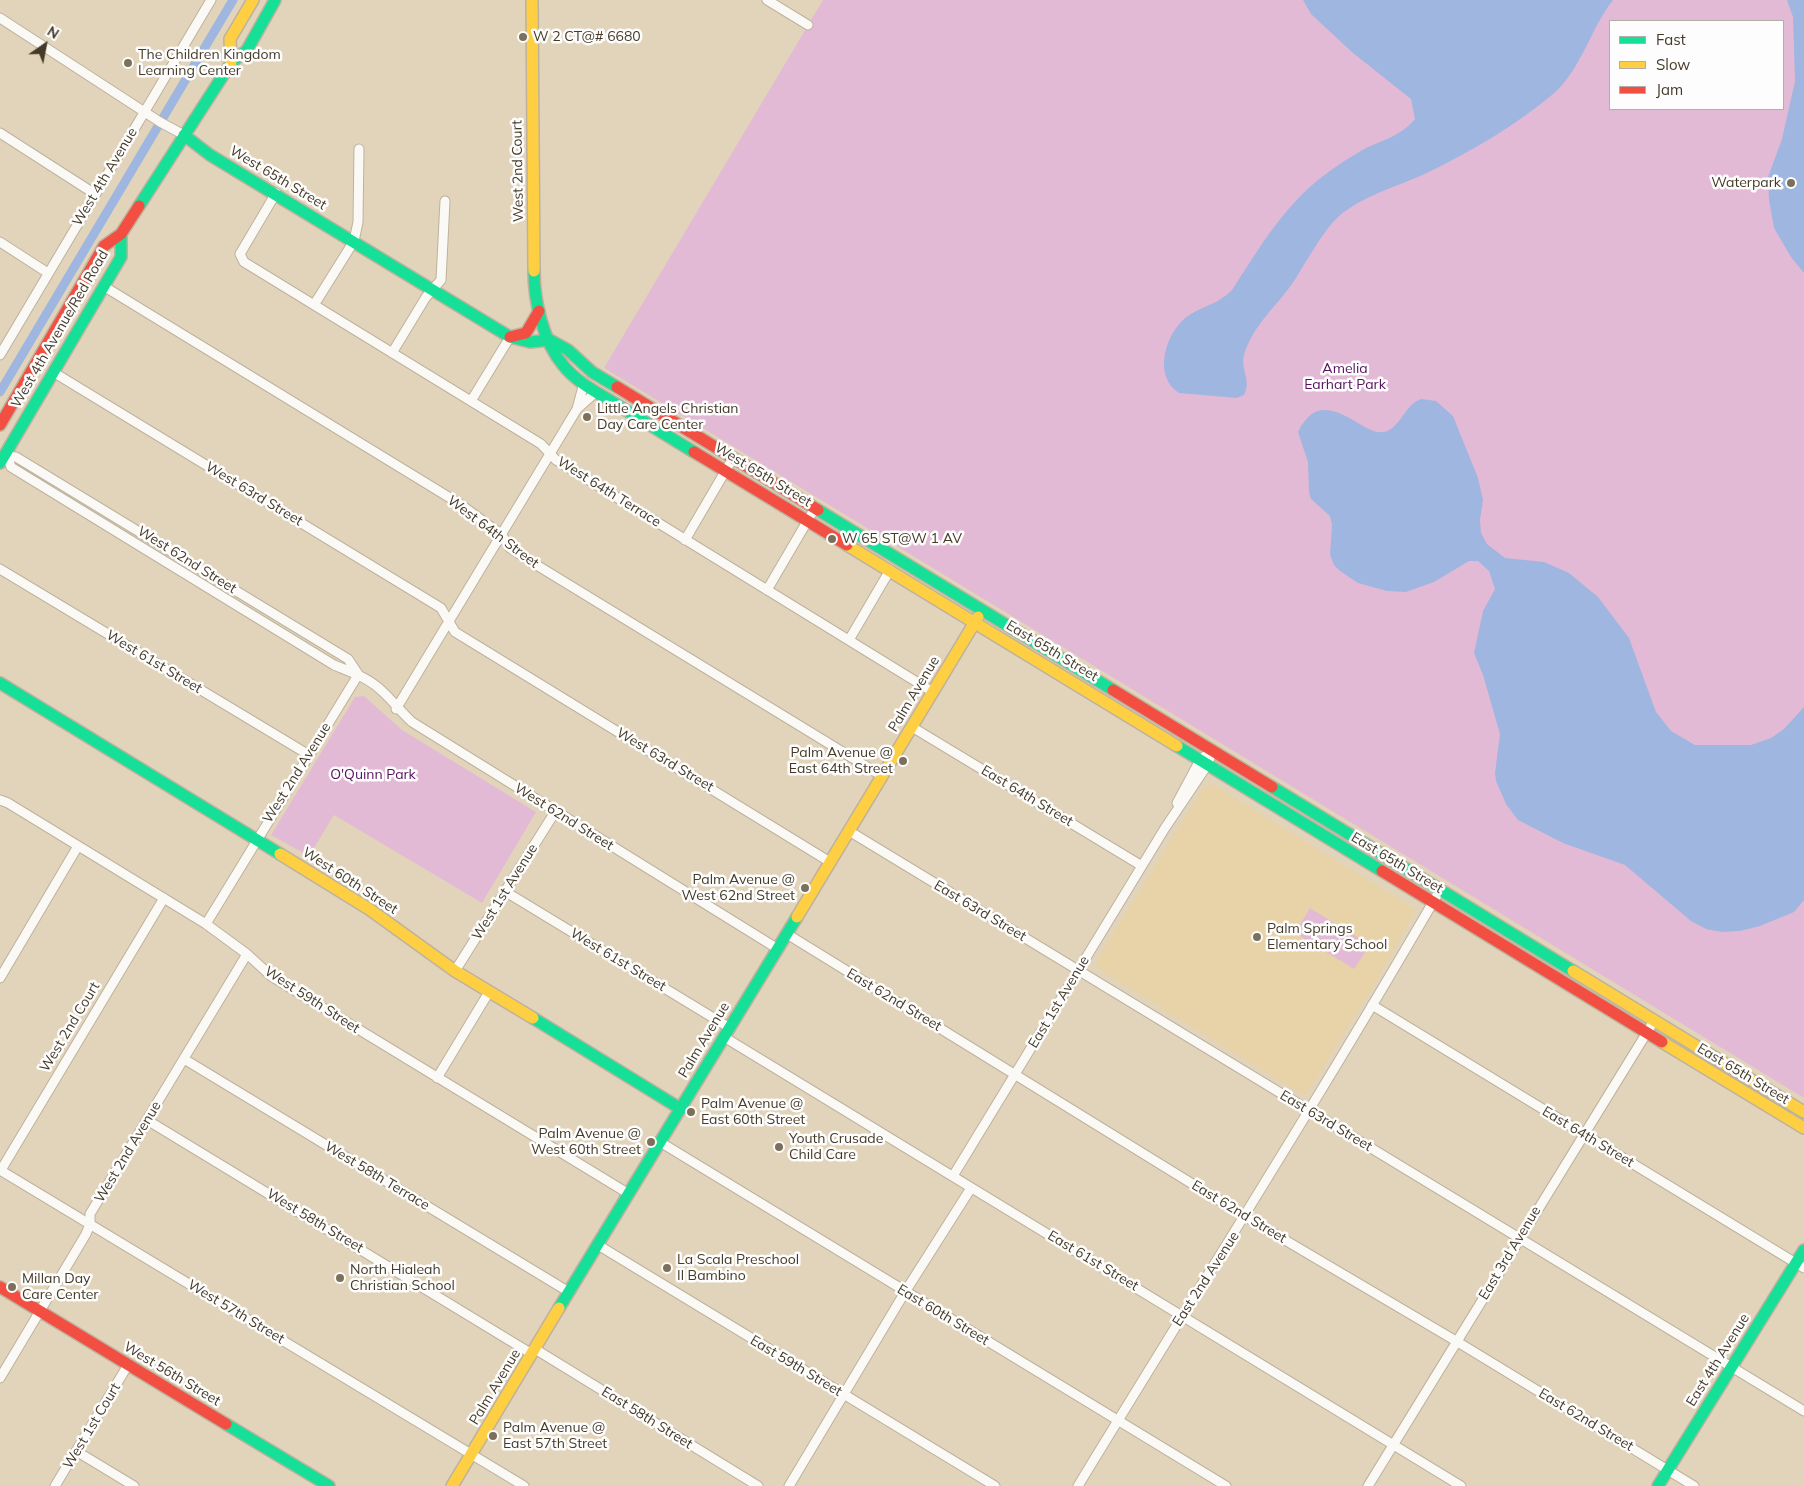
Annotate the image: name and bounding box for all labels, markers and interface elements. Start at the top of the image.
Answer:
north arrow [20,20,70,70]
legend [1609,20,1784,110]
text: N [44,22,63,43]
place label: W 2 CT@# 6680 [533,29,641,45]
text: Fast [1656,30,1686,49]
marker: W 2 CT@# 6680 [517,31,529,43]
place label: The Children Kingdom Learning Center [138,47,281,80]
text: Slow [1656,55,1690,74]
marker: The Children Kingdom Learning Center [122,57,134,69]
text: Jam [1656,80,1683,99]
street label: West 2nd Court [509,120,527,222]
street label: West 4th Avenue [69,125,141,229]
street label: West 65th Street [227,142,329,214]
place label: Waterpark [1711,175,1781,191]
marker: Waterpark [1785,177,1797,189]
street label: West 4th Avenue/Red Road [8,247,112,411]
park label: Amelia Earhart Park [1304,361,1386,394]
place label: Little Angels Christian Day Care Center [597,401,739,434]
marker: Little Angels Christian Day Care Center [581,411,593,423]
street label: West 65th Street [712,439,814,511]
street label: West 64th Terrace [554,453,664,531]
street label: West 63rd Street [202,458,306,530]
street label: West 64th Street [444,492,542,572]
street label: West 62nd Street [134,523,240,597]
place label: W 65 ST@W 1 AV [842,531,962,547]
marker: W 65 ST@W 1 AV [826,533,838,545]
street label: East 65th Street [1003,617,1101,685]
street label: West 61st Street [103,627,205,697]
street label: Palm Avenue [885,653,943,735]
street label: West 2nd Avenue [259,720,335,826]
street label: West 63rd Street [613,724,717,796]
place label: Palm Avenue @ East 64th Street [789,745,893,778]
marker: Palm Avenue @ East 64th Street [897,755,909,767]
street label: East 64th Street [978,762,1076,830]
park label: O'Quinn Park [330,767,416,783]
street label: West 62nd Street [511,780,617,854]
street label: East 65th Street [1348,829,1446,897]
street label: West 1st Avenue [469,841,541,943]
street label: West 60th Street [299,844,401,918]
place label: Palm Avenue @ West 62nd Street [681,872,795,904]
street label: East 63rd Street [931,877,1029,945]
marker: Palm Avenue @ West 62nd Street [799,882,811,894]
place label: Palm Springs Elementary School [1267,921,1387,954]
street label: West 61st Street [567,925,669,995]
marker: Palm Springs Elementary School [1251,931,1263,943]
street label: East 1st Avenue [1025,953,1093,1051]
street label: West 59th Street [261,963,363,1037]
street label: East 62nd Street [844,965,944,1035]
street label: West 2nd Court [37,979,103,1075]
street label: Palm Avenue [675,999,733,1081]
street label: East 65th Street [1694,1040,1792,1108]
street label: East 63rd Street [1277,1087,1375,1155]
place label: Palm Avenue @ East 60th Street [701,1096,805,1128]
street label: West 2nd Avenue [91,1098,165,1206]
street label: East 64th Street [1539,1103,1637,1171]
marker: Palm Avenue @ East 60th Street [685,1106,697,1118]
place label: Palm Avenue @ West 60th Street [531,1126,641,1158]
place label: Youth Crusade Child Care [789,1131,883,1164]
marker: Palm Avenue @ West 60th Street [645,1136,657,1148]
street label: West 58th Terrace [322,1138,432,1214]
marker: Youth Crusade Child Care [773,1141,785,1153]
street label: East 62nd Street [1189,1177,1289,1247]
street label: West 58th Street [264,1185,366,1257]
street label: East 3rd Avenue [1475,1203,1545,1303]
street label: East 61st Street [1045,1227,1141,1295]
street label: East 2nd Avenue [1169,1229,1243,1329]
place label: La Scala Preschool Il Bambino [677,1252,799,1284]
place label: North Hialeah Christian School [350,1262,455,1294]
marker: La Scala Preschool Il Bambino [661,1262,673,1274]
place label: Millan Day Care Center [22,1271,98,1304]
marker: North Hialeah Christian School [334,1272,346,1284]
street label: West 57th Street [185,1276,287,1348]
marker: Millan Day Care Center [6,1281,18,1293]
street label: East 60th Street [894,1281,992,1349]
street label: East 4th Avenue [1683,1311,1753,1409]
street label: East 59th Street [747,1332,845,1400]
street label: West 56th Street [121,1338,223,1410]
street label: Palm Avenue [466,1346,524,1428]
street label: West 1st Court [60,1380,124,1472]
street label: East 58th Street [598,1383,696,1453]
street label: East 62nd Street [1536,1385,1636,1455]
place label: Palm Avenue @ East 57th Street [503,1420,607,1452]
marker: Palm Avenue @ East 57th Street [487,1430,499,1442]

